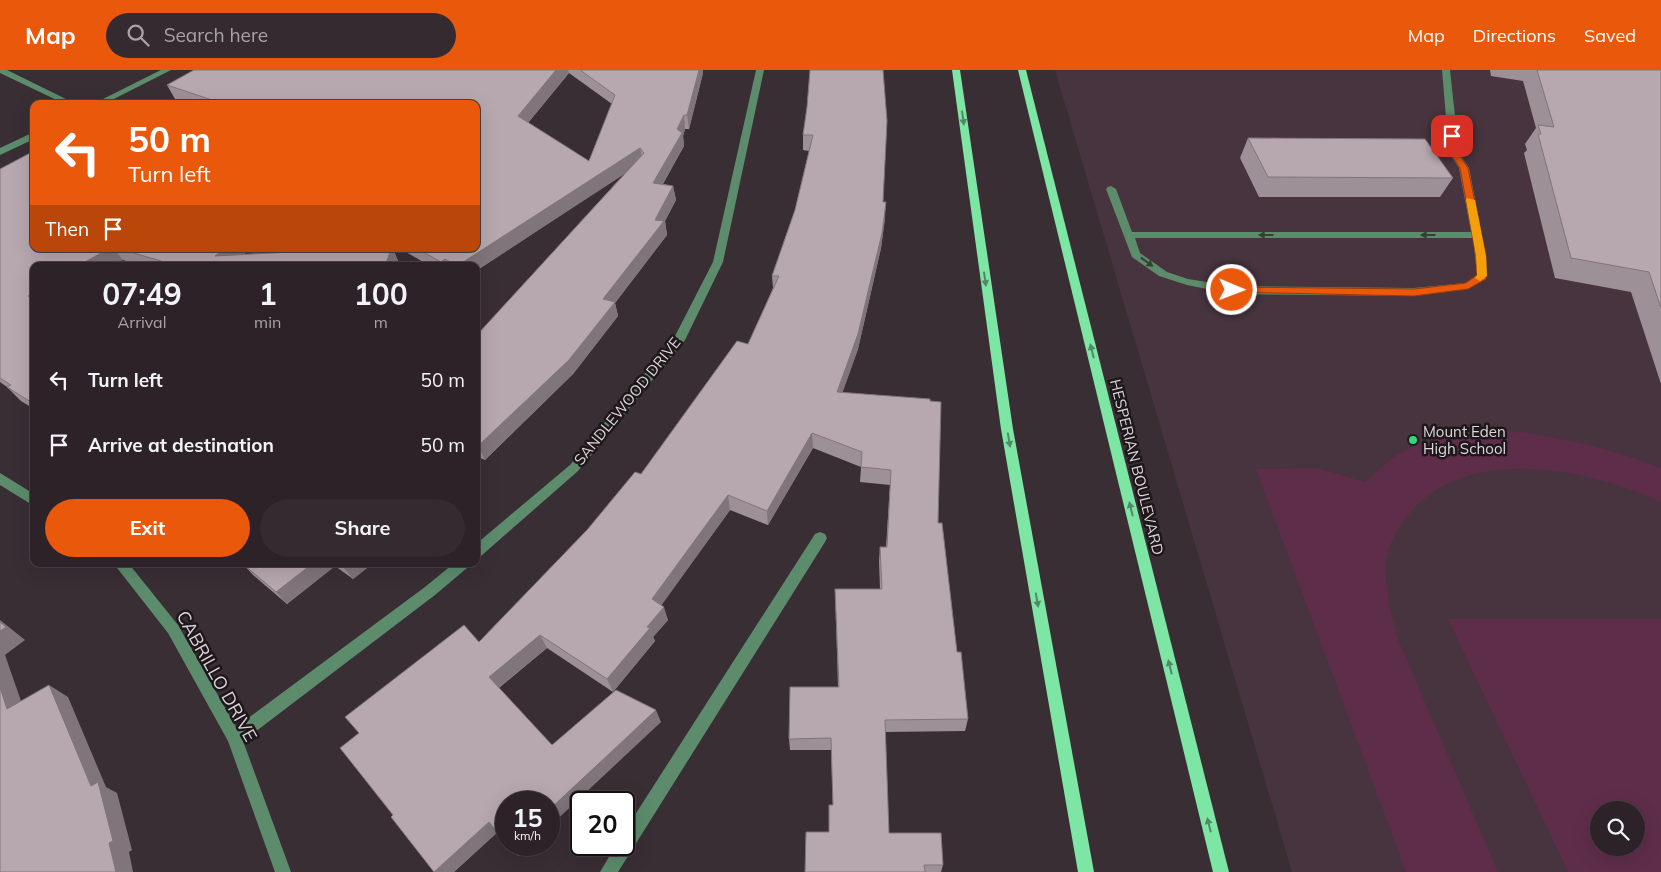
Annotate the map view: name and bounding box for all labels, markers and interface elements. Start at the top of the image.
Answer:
search box [106,13,456,58]
text: Map [25,20,76,50]
icon: search [124,21,152,49]
text: Search here [164,23,268,47]
text: Map [1408,24,1445,47]
text: Directions [1473,24,1556,47]
text: Saved [1584,24,1636,47]
one-way arrow [959,111,967,127]
pin [1431,115,1473,157]
text: 50 m [128,117,211,161]
icon: left [45,120,110,185]
icon: arrive [1438,122,1466,150]
text: Turn left [128,160,211,188]
icon: arrive [99,215,127,243]
text: Then [45,217,89,241]
one-way arrow [1257,231,1273,239]
one-way arrow [1420,231,1436,239]
one-way arrow [1140,257,1153,268]
position arrow [1205,263,1257,315]
one-way arrow [982,271,990,287]
text: 07:49 [102,275,182,313]
text: 1 [259,275,277,313]
text: 100 [354,275,408,313]
text: Arrival [118,312,167,332]
text: min [254,312,281,332]
text: m [374,312,388,332]
street label: SANDLEWOOD DRIVE [570,333,685,469]
one-way arrow [1087,344,1095,359]
icon: left [45,366,73,394]
text: Turn left [88,368,163,392]
text: 50 m [421,368,465,392]
street label: HESPERIAN BOULEVARD [1106,377,1168,557]
place label: Mount Eden High School [1423,422,1506,458]
icon: arrive [45,431,73,459]
one-way arrow [1005,432,1013,448]
text: Arrive at destination [88,433,274,457]
text: 50 m [421,433,465,457]
marker: Mount Eden High School [1407,434,1419,446]
button: Exit [45,499,250,557]
button: Share [260,499,465,557]
one-way arrow [1127,502,1135,517]
one-way arrow [1034,592,1042,608]
street label: CABRILLO DRIVE [172,607,262,745]
one-way arrow [1166,659,1174,674]
speed limit sign: 20 [570,791,635,856]
map controls [1590,801,1645,856]
button: search [1590,801,1645,856]
text: 15 [512,802,543,833]
one-way arrow [1205,817,1213,832]
text: km/h [514,828,541,843]

